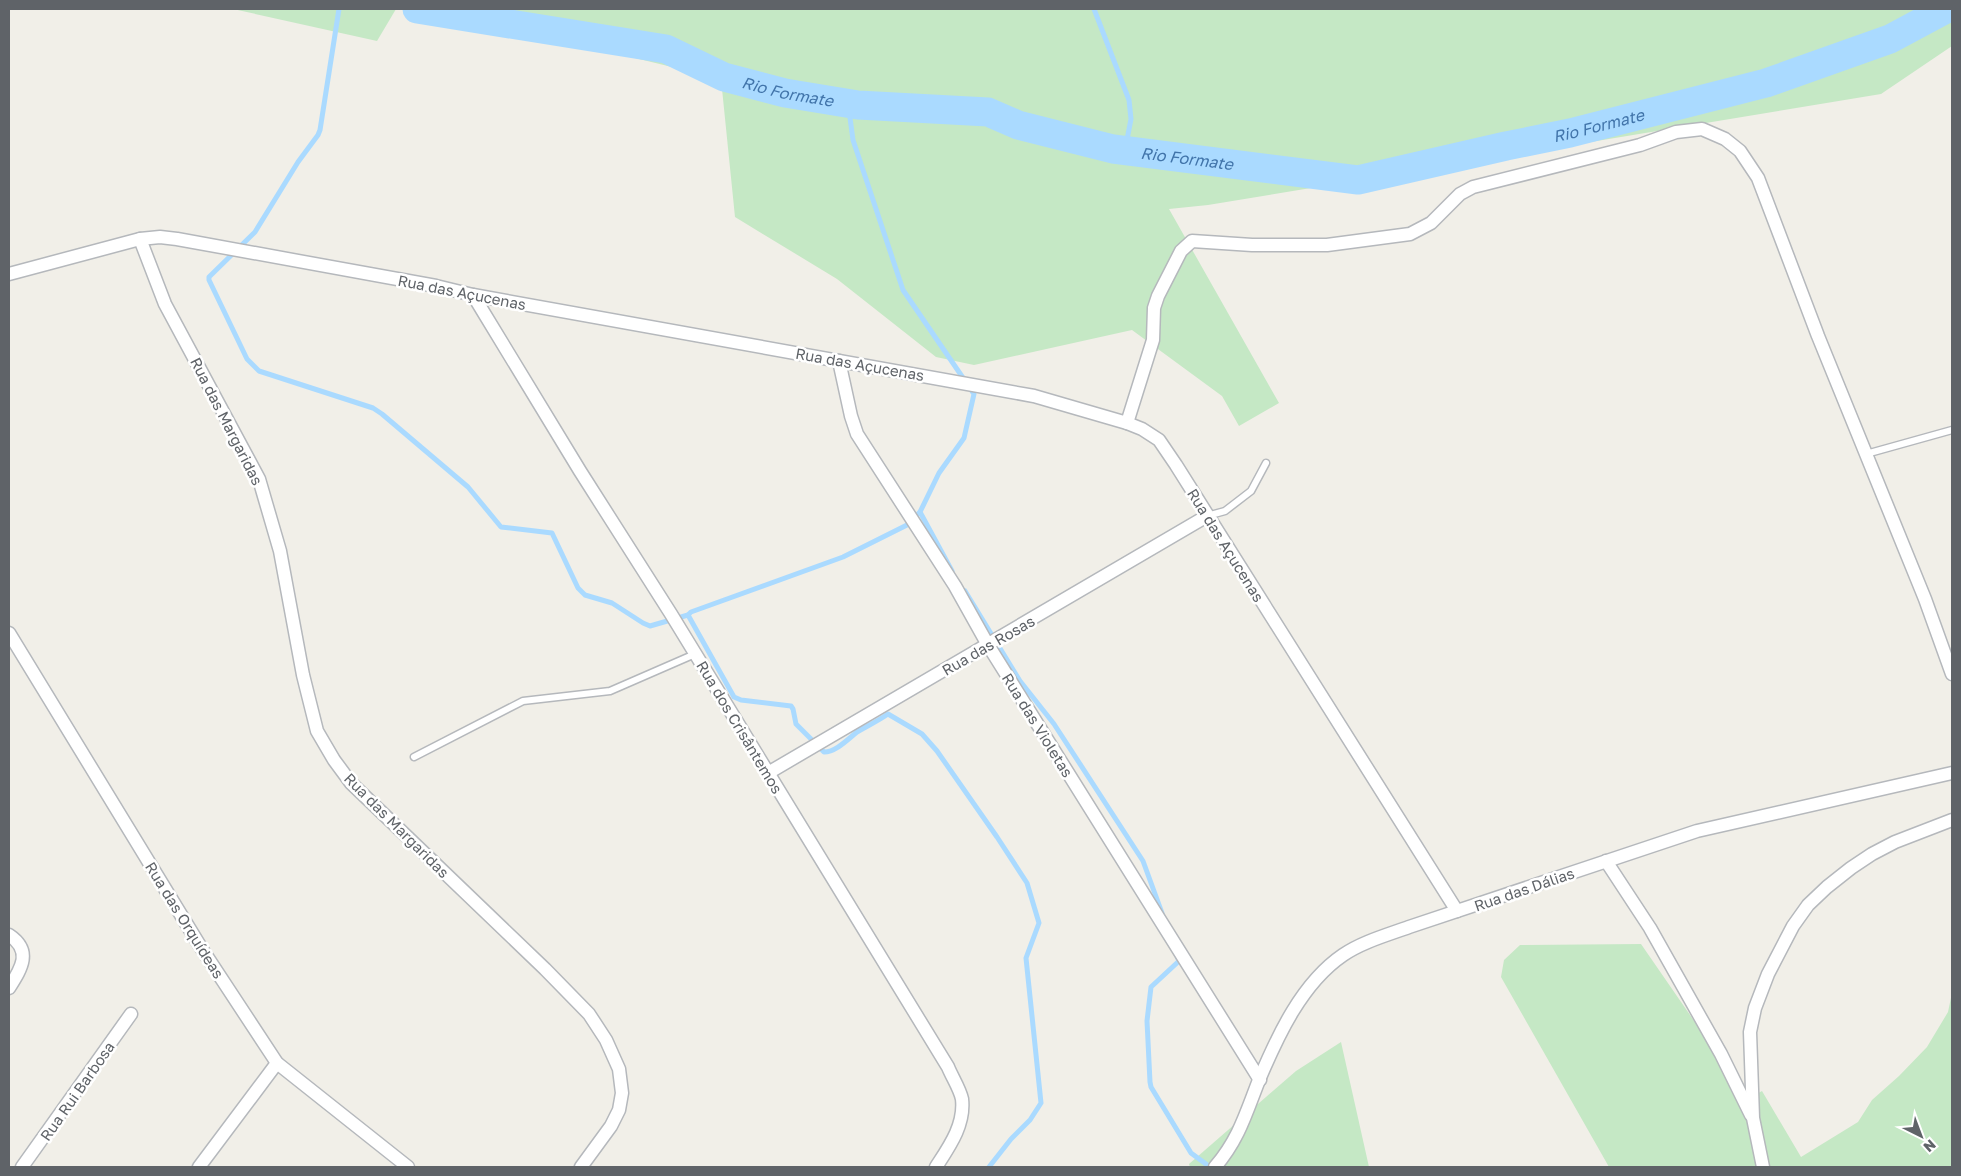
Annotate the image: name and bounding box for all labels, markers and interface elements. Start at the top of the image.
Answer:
water label: Rio Formate [740,72,836,111]
water label: Rio Formate [1551,104,1648,146]
water label: Rio Formate [1140,143,1236,174]
street label: Rua das Açucenas [396,271,528,313]
street label: Rua das Açucenas [794,344,926,384]
street label: Rua das Margaridas [187,354,267,488]
street label: Rua das Açucenas [1184,485,1268,605]
street label: Rua das Rosas [938,611,1038,679]
street label: Rua dos Crisântemos [693,657,787,797]
street label: Rua das Violetas [999,670,1077,780]
street label: Rua das Margaridas [341,769,453,881]
street label: Rua das Orquídeas [142,858,228,982]
street label: Rua das Dálias [1472,863,1577,915]
street label: Rua Rui Barbosa [36,1038,118,1144]
north arrow [1896,1111,1946,1161]
text: N [1920,1136,1940,1156]

